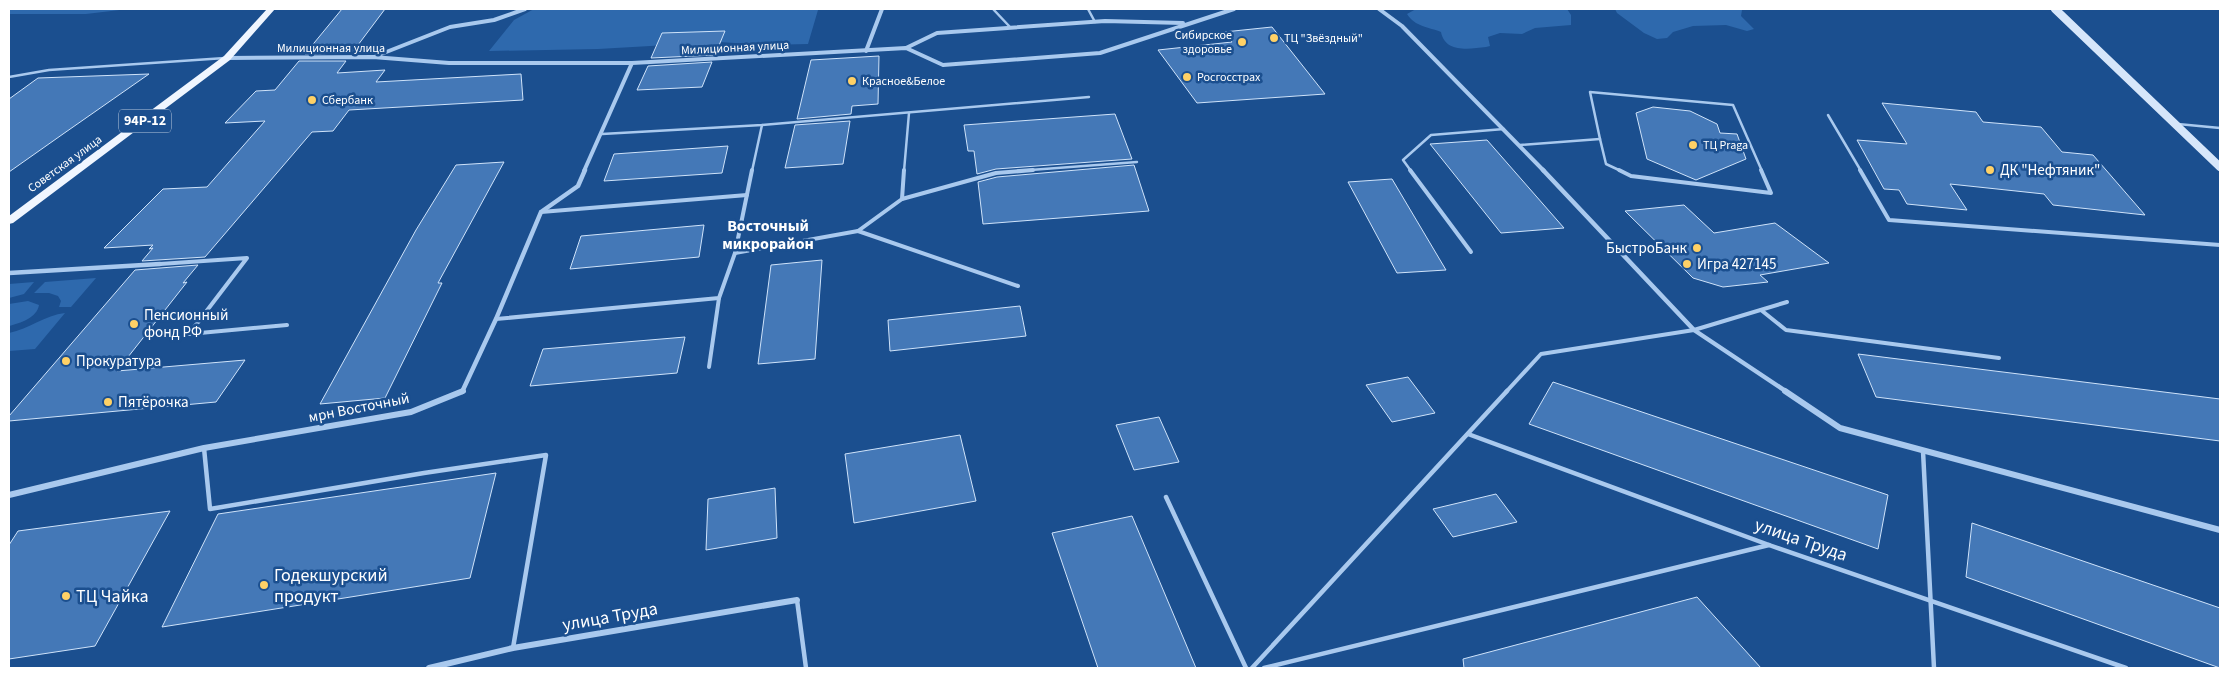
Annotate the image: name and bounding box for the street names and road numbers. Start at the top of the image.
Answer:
street label: Милиционная улица [681,37,789,59]
street label: Милиционная улица [277,40,385,57]
road number: 94Р-12 [119,110,171,132]
street label: Советская улица [24,131,106,197]
street label: мрн Восточный [307,388,411,428]
street label: улица Труда [1751,512,1851,568]
street label: улица Труда [560,596,660,638]

